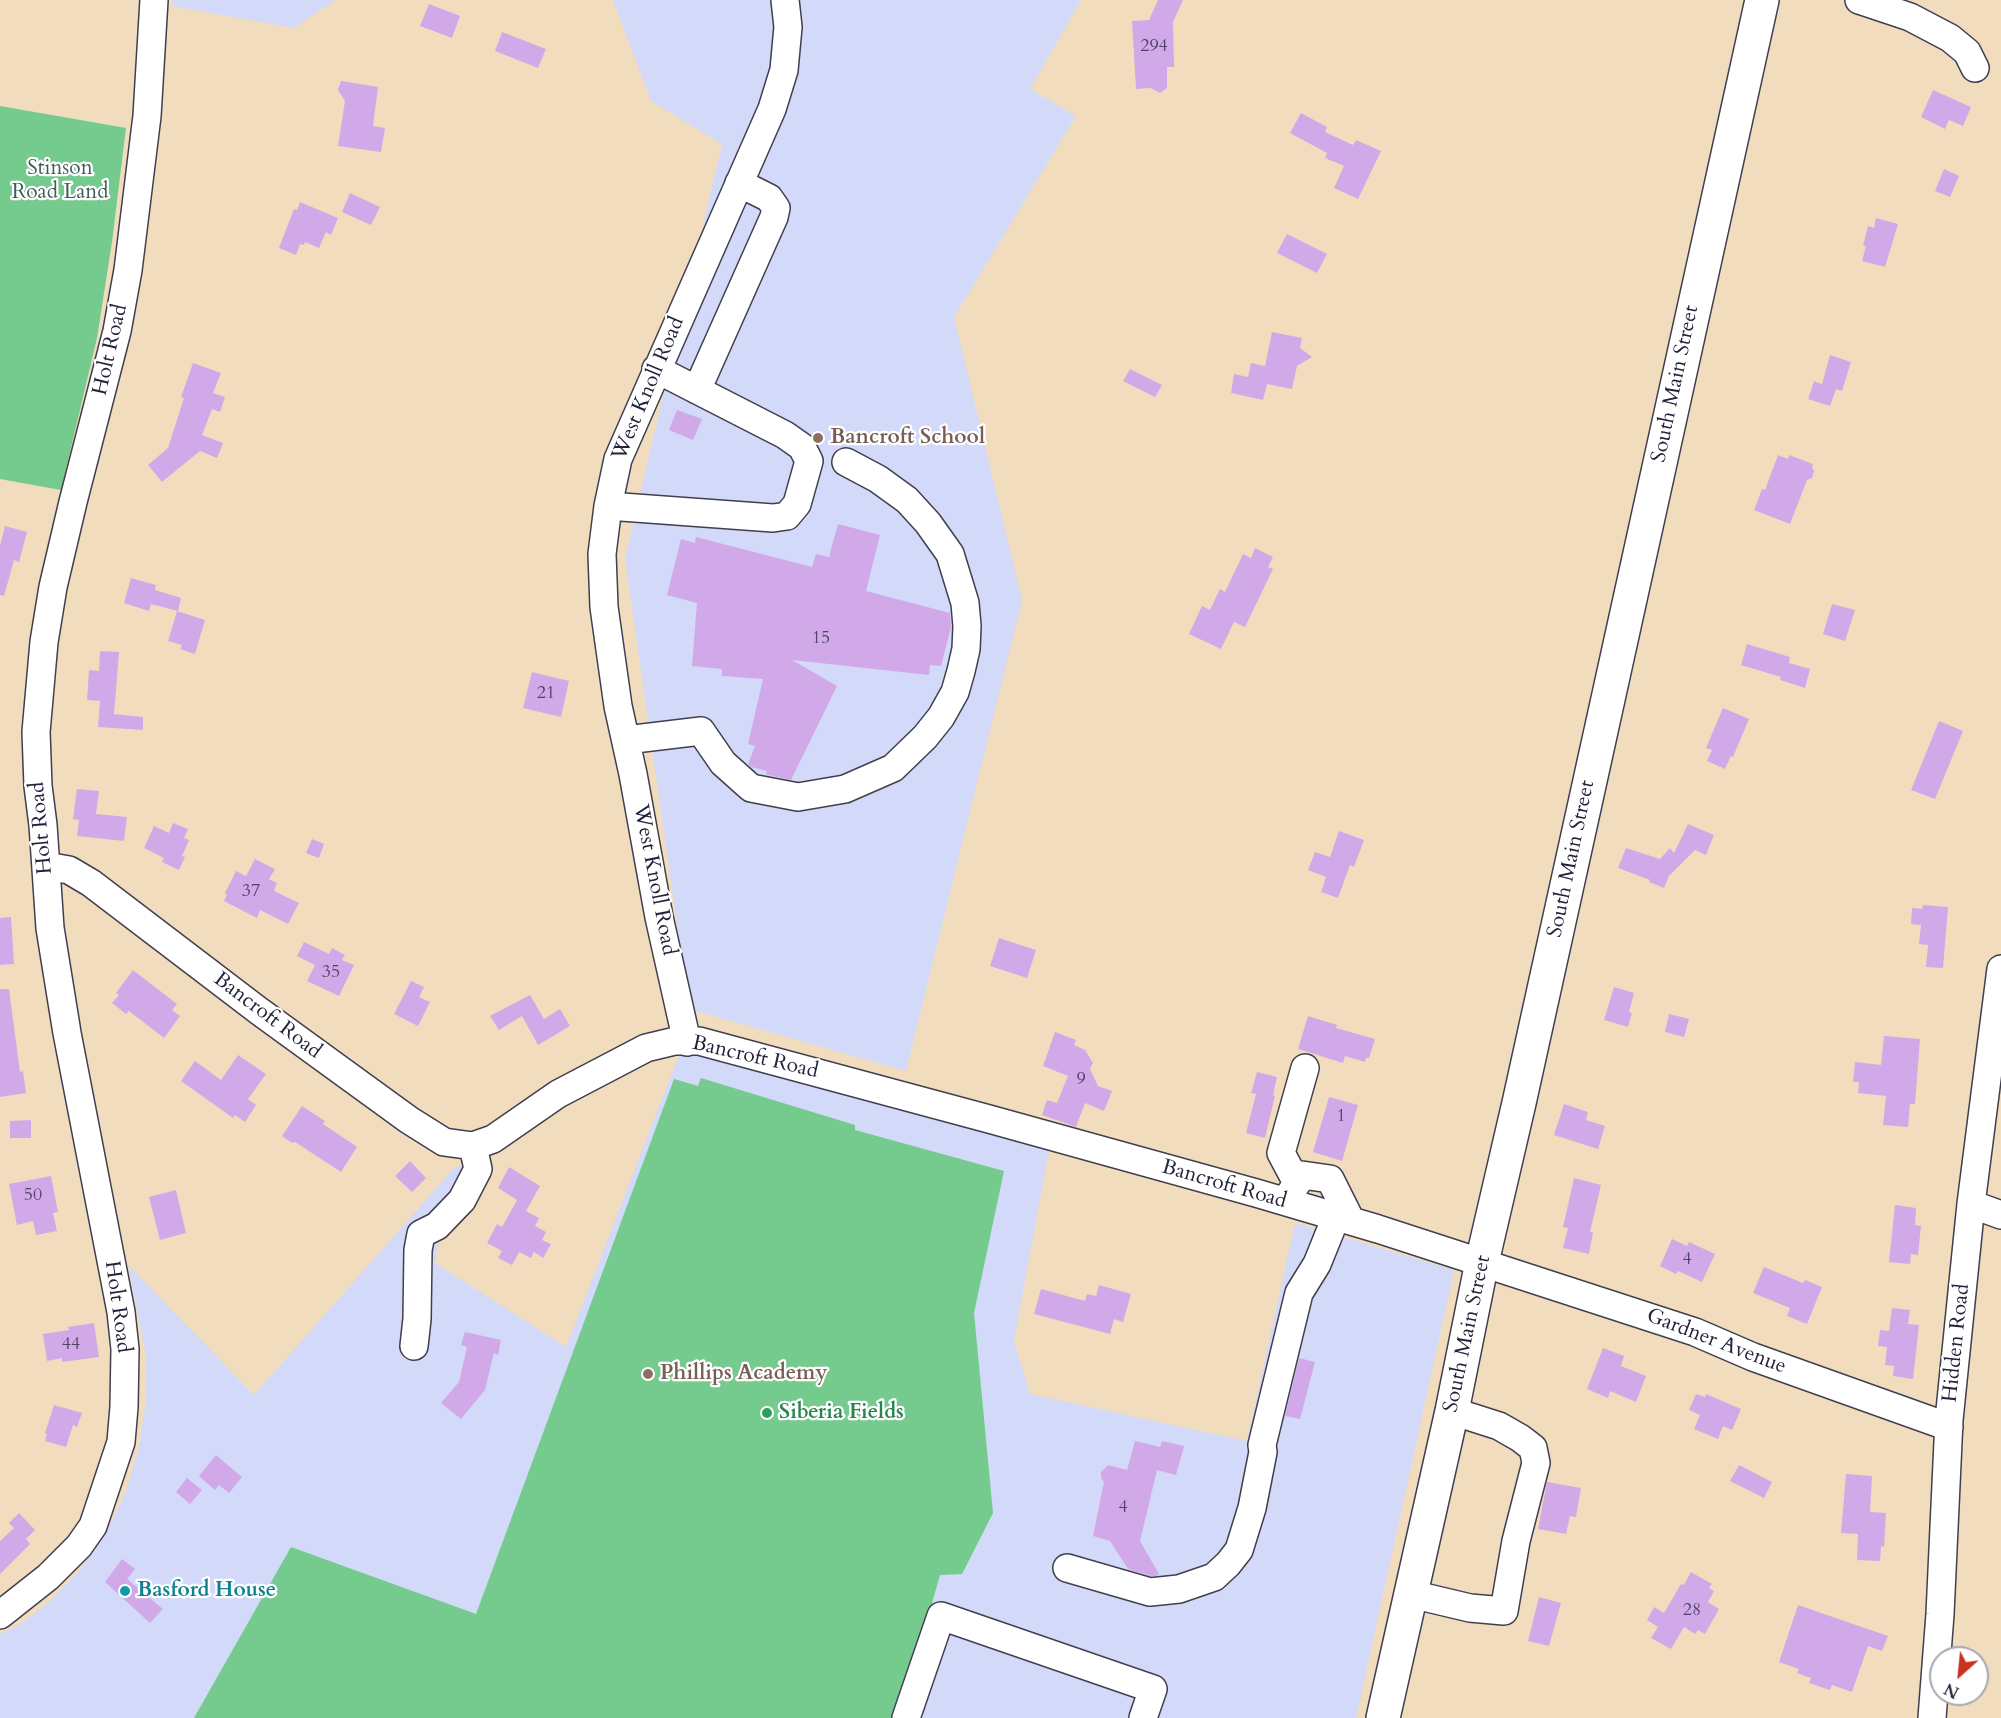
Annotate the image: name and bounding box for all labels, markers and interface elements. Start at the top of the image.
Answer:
house number: 294 [1140,36,1168,58]
park label: Stinson Road Land [12,156,108,206]
street label: Holt Road [88,302,134,398]
street label: South Main Street [1647,303,1705,465]
street label: West Knoll Road [607,313,691,465]
place label: Bancroft School [830,425,985,451]
marker: Bancroft School [811,431,825,445]
house number: 15 [812,628,830,650]
house number: 21 [537,683,555,705]
street label: South Main Street [1543,778,1601,940]
street label: Holt Road [25,781,59,875]
street label: West Knoll Road [627,802,681,958]
house number: 37 [242,881,260,903]
house number: 35 [322,962,340,984]
street label: Bancroft Road [208,967,326,1065]
street label: Bancroft Road [689,1031,821,1085]
house number: 9 [1076,1069,1086,1091]
house number: 1 [1336,1106,1346,1128]
street label: Bancroft Road [1159,1155,1289,1215]
house number: 50 [24,1185,42,1207]
house number: 4 [1682,1249,1692,1271]
street label: South Main Street [1439,1253,1497,1415]
street label: Holt Road [98,1259,136,1355]
street label: Hidden Road [1938,1282,1976,1404]
street label: Gardner Avenue [1643,1304,1789,1380]
house number: 44 [62,1334,80,1356]
place label: Phillips Academy [660,1361,827,1387]
marker: Phillips Academy [641,1367,655,1381]
place label: Siberia Fields [779,1400,904,1426]
marker: Siberia Fields [760,1406,774,1420]
house number: 4 [1118,1497,1128,1519]
place label: Basford House [137,1578,276,1604]
marker: Basford House [118,1584,132,1598]
house number: 28 [1683,1600,1701,1622]
north arrow [1929,1646,1989,1706]
text: N [1941,1677,1963,1703]

